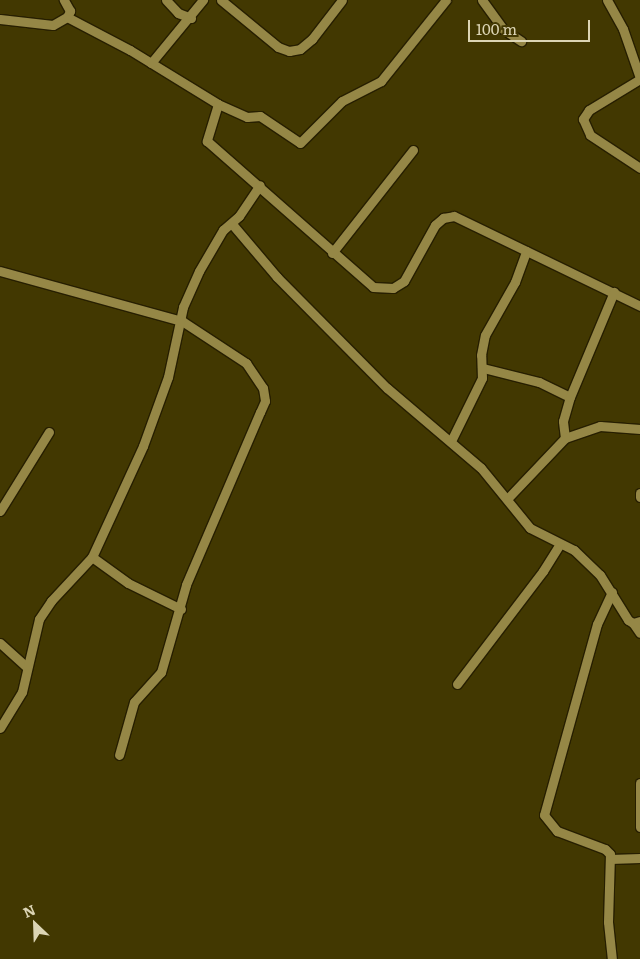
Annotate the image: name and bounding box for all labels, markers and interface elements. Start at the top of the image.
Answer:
scale bar [470,10,592,42]
text: 100 m [476,17,517,40]
north arrow [10,899,60,949]
text: N [19,899,38,922]

